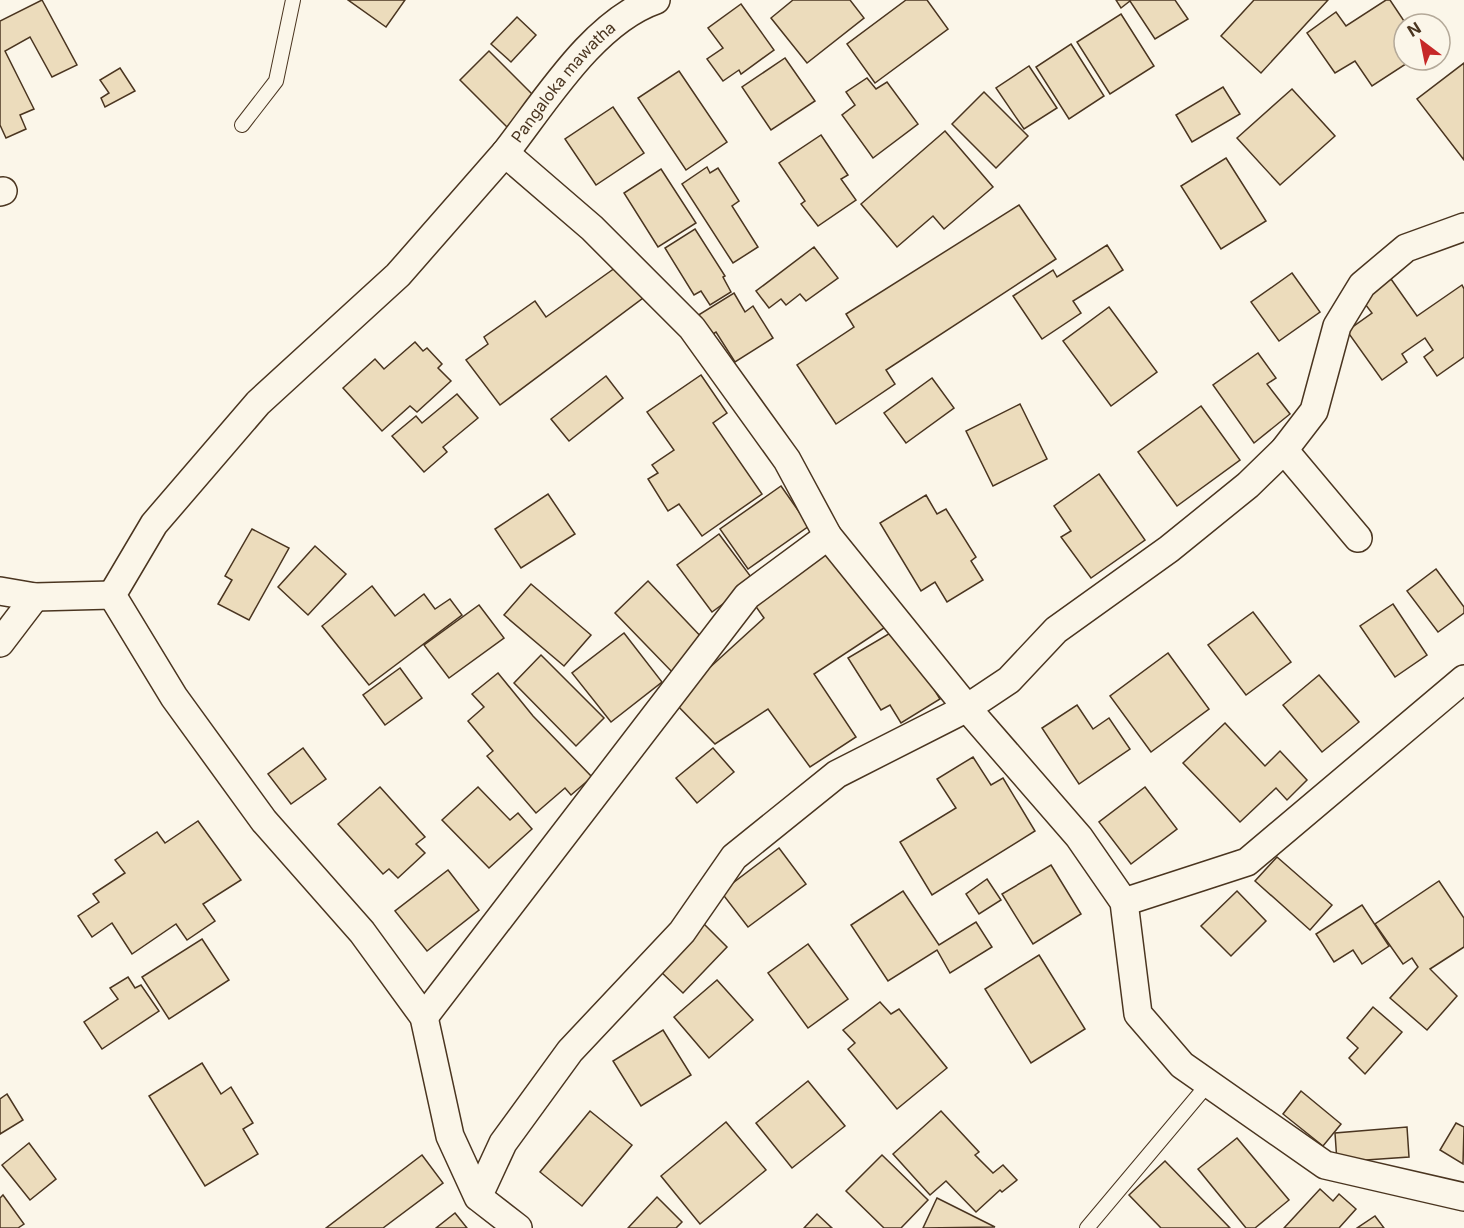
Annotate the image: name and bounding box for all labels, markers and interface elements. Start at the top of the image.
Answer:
north arrow [1392,12,1452,72]
street label: Pangaloka mawatha [507,17,619,146]
text: N [1404,18,1425,41]

